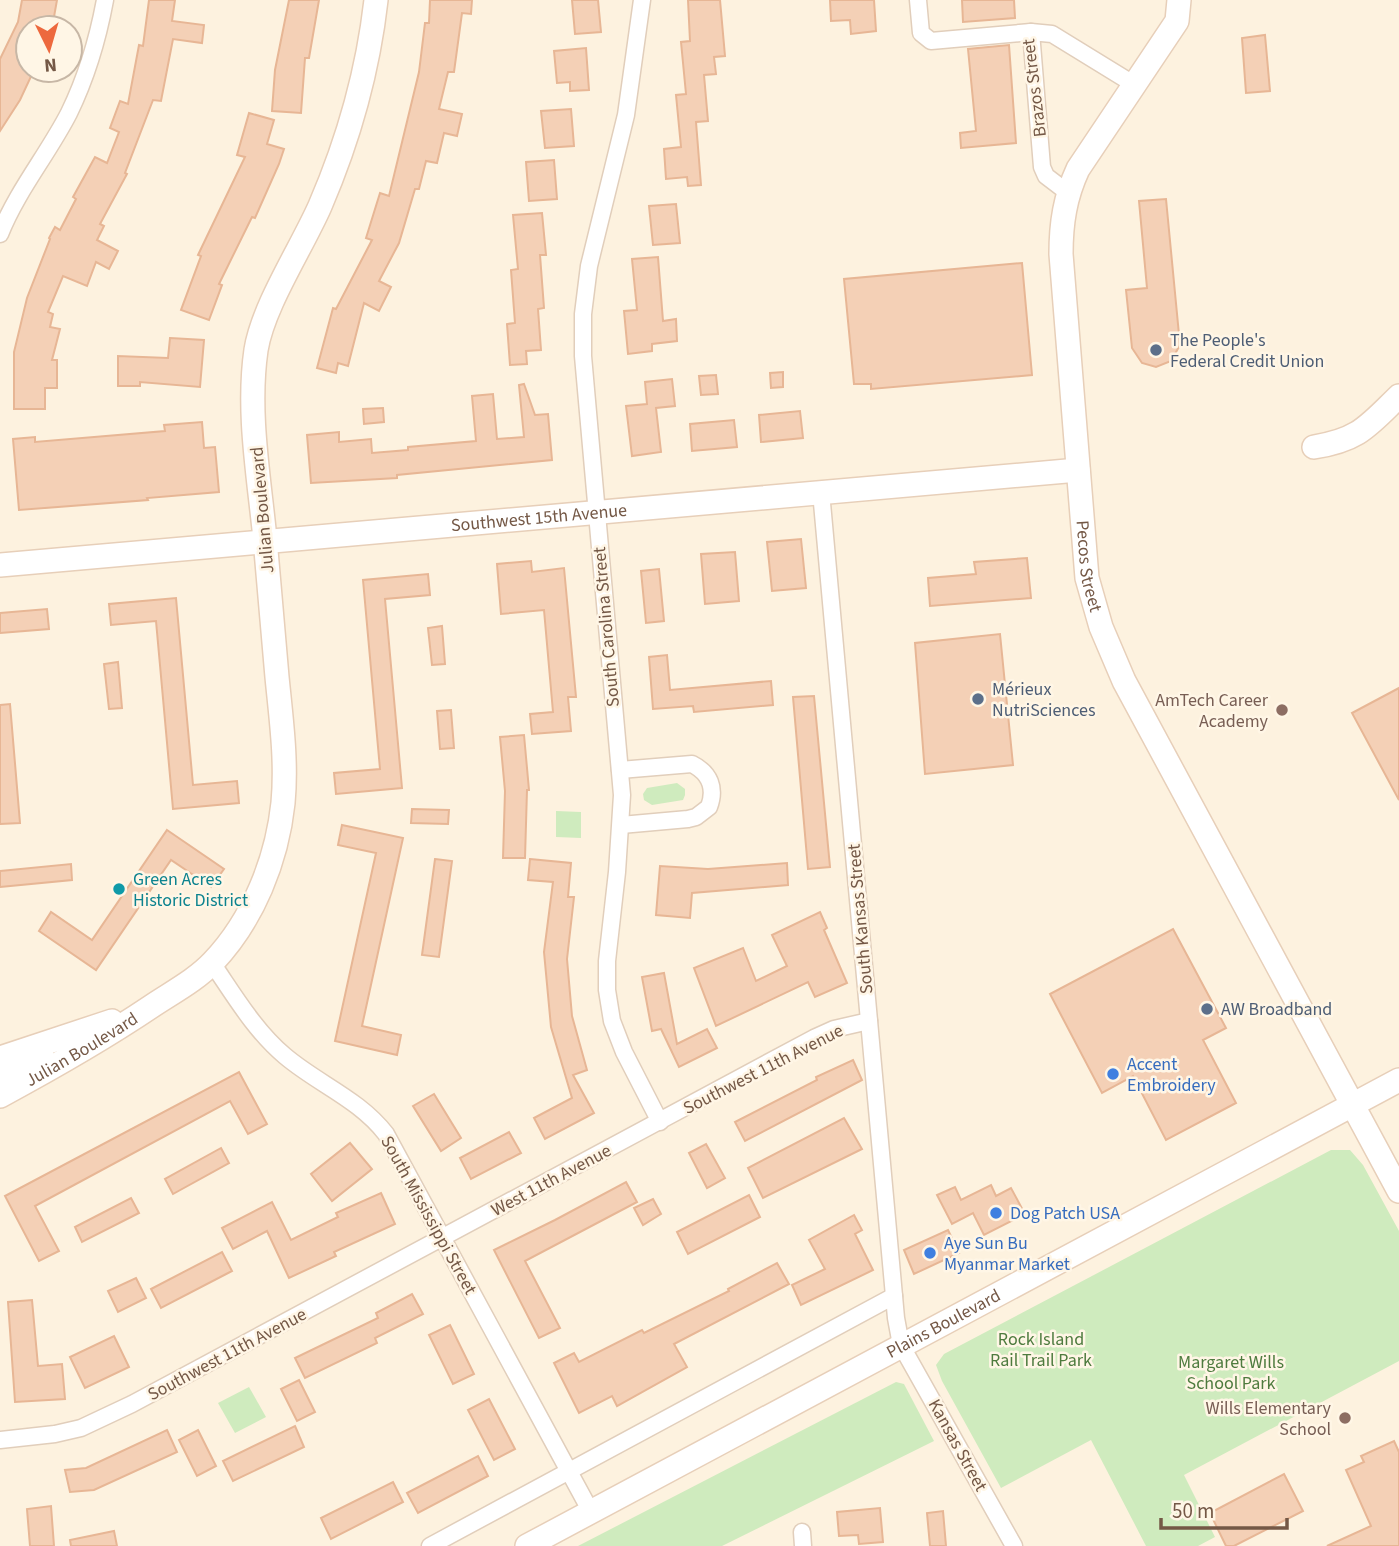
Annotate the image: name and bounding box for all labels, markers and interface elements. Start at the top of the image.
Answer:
north arrow [14,14,84,84]
street label: Brazos Street [1016,37,1053,139]
text: N [43,50,58,78]
place label: The People's Federal Credit Union [1170,328,1324,374]
marker: The People's Federal Credit Union [1148,342,1164,358]
street label: Julian Boulevard [245,446,280,574]
street label: Southwest 15th Avenue [450,498,628,538]
street label: Pecos Street [1069,519,1108,615]
street label: South Carolina Street [587,546,626,708]
place label: Mérieux NutriSciences [992,677,1096,723]
place label: AmTech Career Academy [1155,688,1269,734]
marker: Mérieux NutriSciences [970,691,986,707]
marker: AmTech Career Academy [1274,702,1290,718]
street label: South Kansas Street [841,843,880,995]
place label: Green Acres Historic District [133,867,248,913]
marker: Green Acres Historic District [111,881,127,897]
place label: AW Broadband [1221,997,1332,1022]
marker: AW Broadband [1199,1001,1215,1017]
street label: Julian Boulevard [21,1007,143,1093]
street label: Southwest 11th Avenue [679,1018,848,1121]
place label: Accent Embroidery [1127,1052,1216,1098]
marker: Accent Embroidery [1105,1066,1121,1082]
street label: South Mississippi Street [374,1131,483,1299]
street label: West 11th Avenue [487,1138,616,1223]
place label: Dog Patch USA [1010,1201,1120,1226]
marker: Dog Patch USA [988,1205,1004,1221]
place label: Aye Sun Bu Myanmar Market [944,1231,1070,1277]
marker: Aye Sun Bu Myanmar Market [922,1245,938,1261]
street label: Plains Boulevard [882,1283,1005,1365]
street label: Southwest 11th Avenue [143,1302,311,1407]
park label: Rock Island Rail Trail Park [990,1327,1092,1373]
park label: Margaret Wills School Park [1178,1350,1284,1396]
street label: Kansas Street [922,1394,993,1496]
place label: Wills Elementary School [1206,1396,1332,1442]
marker: Wills Elementary School [1337,1410,1353,1426]
scale bar [1161,1486,1287,1530]
text: 50 m [1172,1496,1214,1526]

